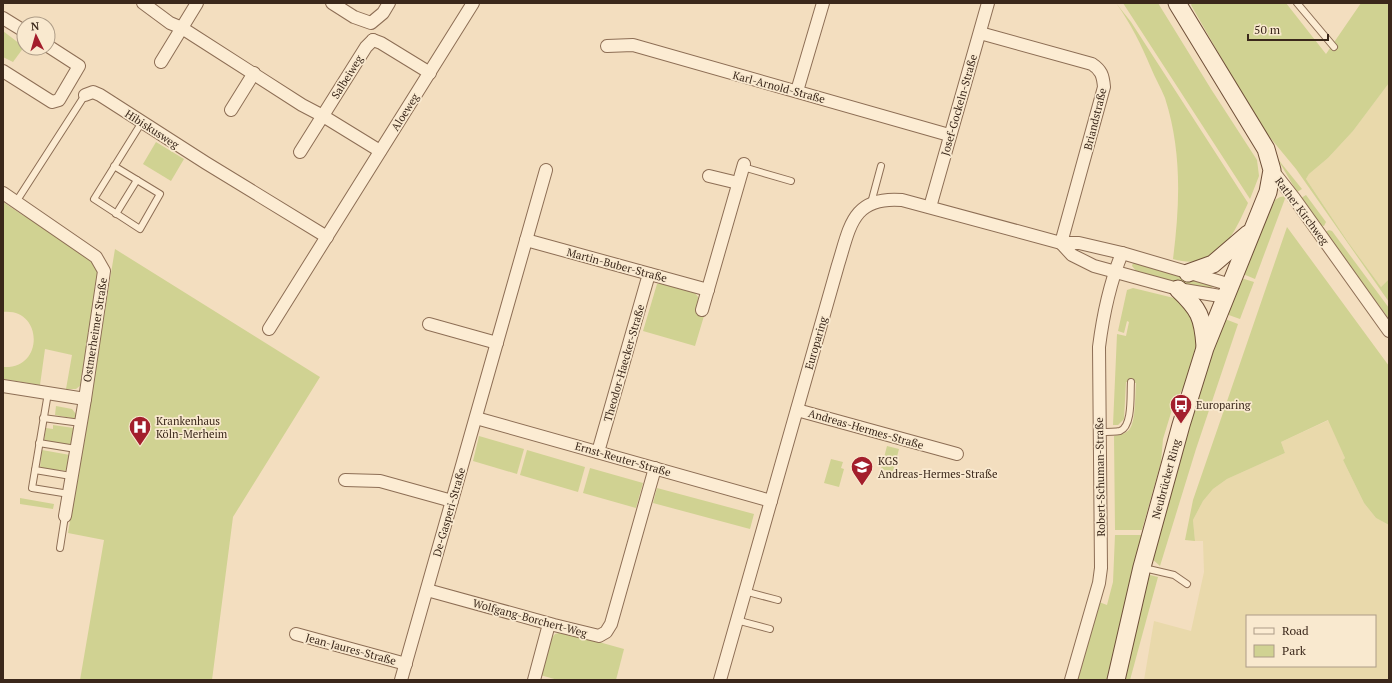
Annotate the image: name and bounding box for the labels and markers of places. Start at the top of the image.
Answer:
bus stop icon: Europaring [1168,392,1194,425]
place label: Europaring [1196,398,1251,412]
hospital icon: Krankenhaus Köln-Merheim [127,414,153,447]
place label: Krankenhaus Köln-Merheim [156,414,228,441]
school or university icon: KGS Andreas-Hermes-Straße [849,454,875,487]
place label: KGS Andreas-Hermes-Straße [878,454,998,481]

